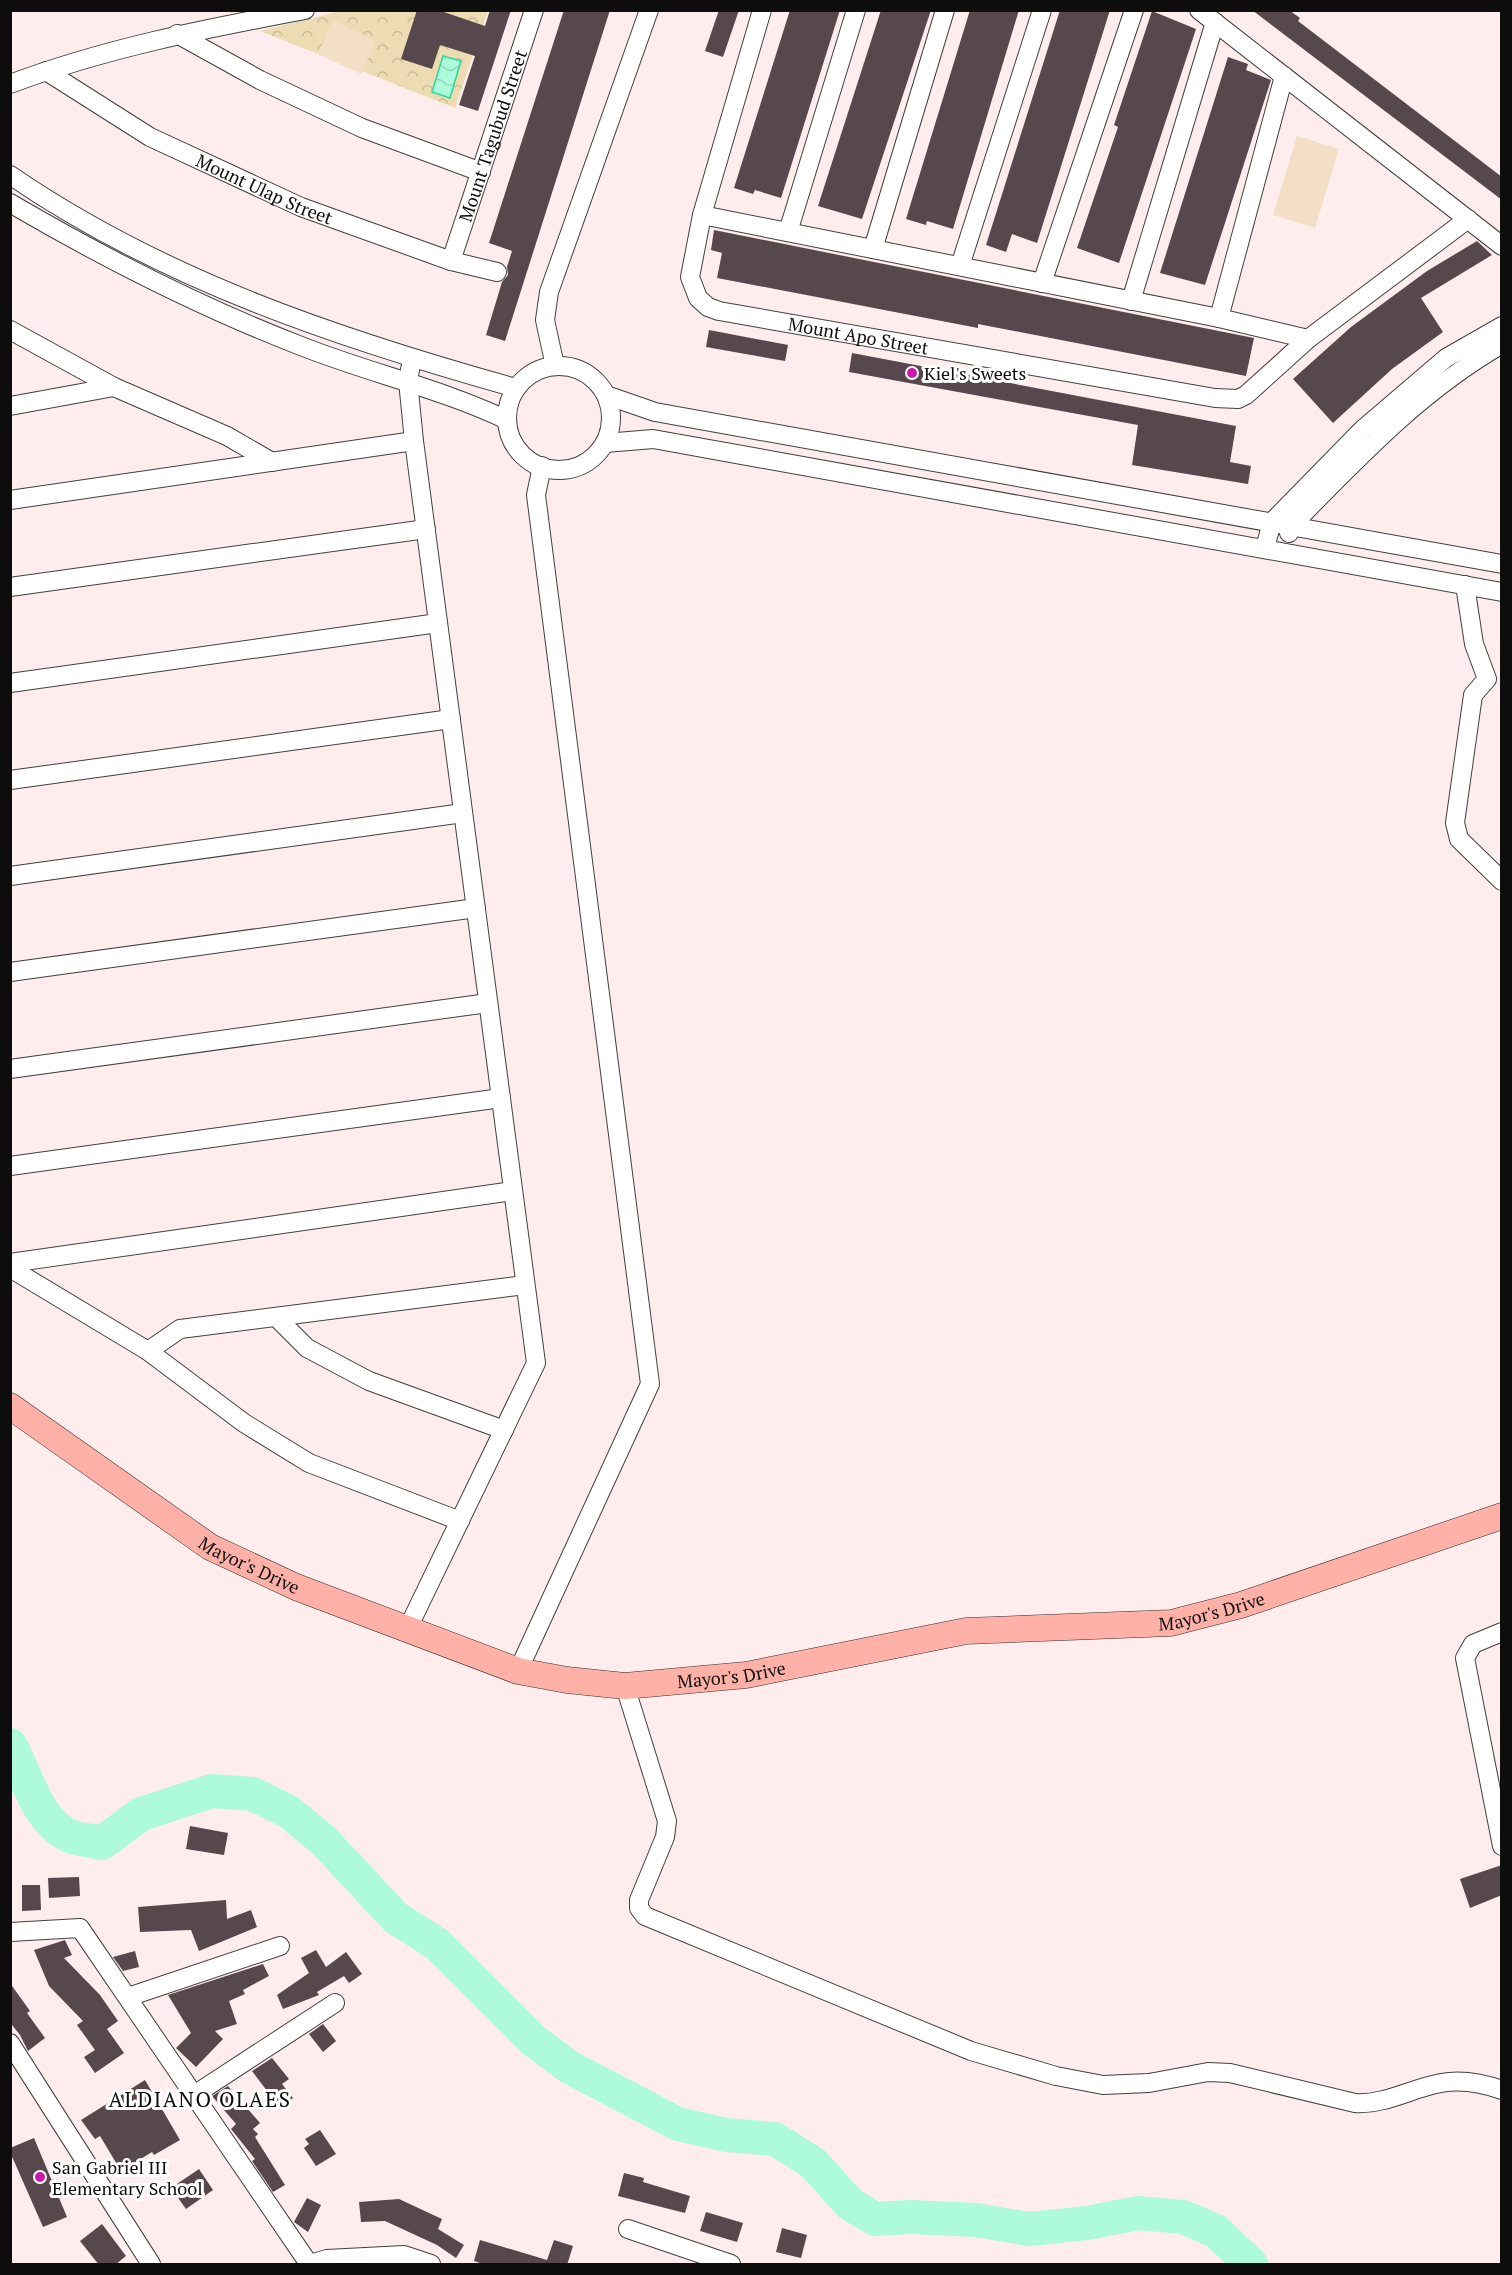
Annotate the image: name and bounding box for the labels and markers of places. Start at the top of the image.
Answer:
place label: Kiel's Sweets [924,361,1026,385]
marker: Kiel's Sweets [905,366,919,380]
place label: San Gabriel III Elementary School [52,2155,203,2200]
marker: San Gabriel III Elementary School [33,2170,47,2184]

